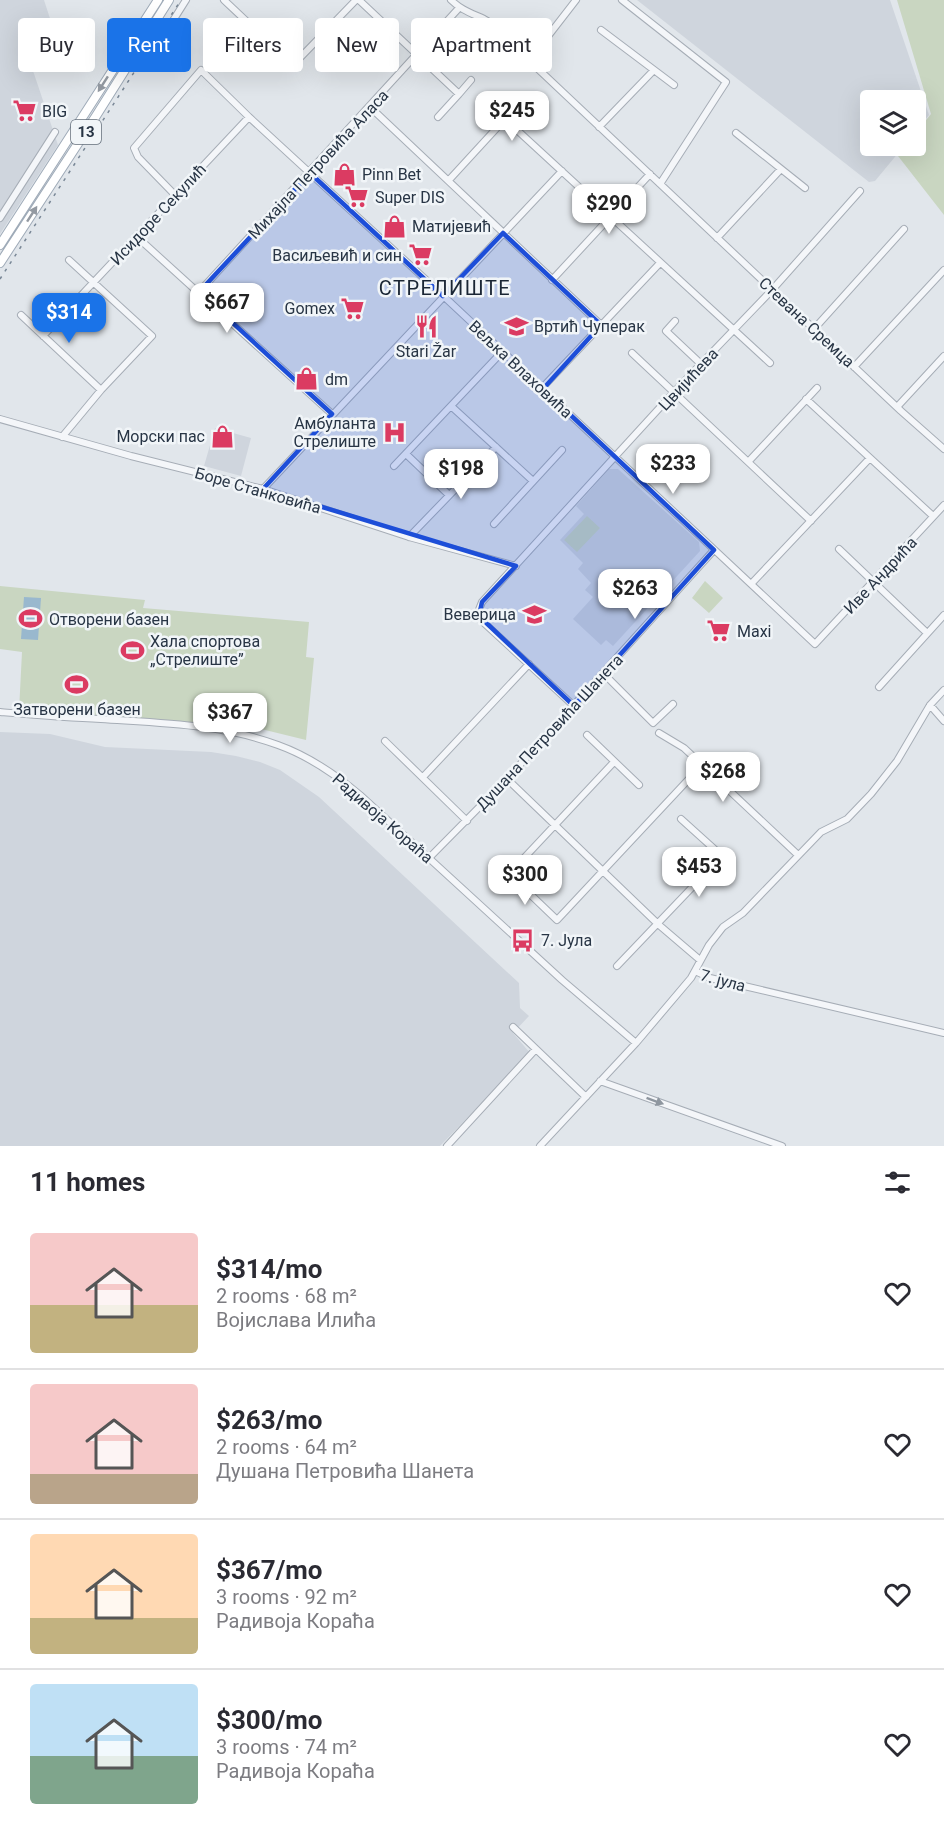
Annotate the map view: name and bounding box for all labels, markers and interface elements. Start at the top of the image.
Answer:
chip: Buy [18,18,95,72]
chip: Rent [107,18,191,72]
chip: Filters [203,18,303,72]
chip: New [315,18,399,72]
chip: Apartment [411,18,552,72]
one-way arrow [98,76,109,93]
street label: Михајла Петровића Аласа [244,86,392,243]
map controls [860,90,926,156]
button: layers [860,90,926,156]
pin: $245 [476,91,548,142]
supermarket icon: BIG [11,98,37,124]
text: $245 [489,98,535,122]
place label: BIG [42,102,67,121]
road number: 13 [71,120,101,144]
street label: Исидоре Секулић [107,160,210,269]
shop icon: Pinn Bet [331,161,357,187]
place label: Pinn Bet [362,165,421,184]
supermarket icon: Super DIS [344,184,370,210]
pin: $290 [573,184,645,235]
place label: Super DIS [375,188,445,207]
text: $290 [586,191,632,215]
one-way arrow [26,207,38,223]
shop icon: Матијевић [381,213,407,239]
place label: Матијевић [412,217,491,236]
supermarket icon: Васиљевић и син [407,242,433,268]
place label: Васиљевић и син [272,246,402,265]
street label: Стевана Сремца [755,273,858,371]
district label: СТРЕЛИШТЕ [379,276,511,300]
pin: $667 [191,283,263,334]
text: $667 [204,290,250,314]
pin: $314 [33,293,105,344]
supermarket icon: Gomex [340,295,366,321]
place label: Gomex [285,299,335,318]
text: $314 [46,300,92,324]
restaurant icon: Stari Žar [413,313,439,339]
school or university icon: Вртић Чуперак [503,313,529,339]
street label: Вељка Влаховића [465,317,576,422]
place label: Вртић Чуперак [534,317,645,336]
place label: Stari Žar [396,342,457,361]
street label: Цвијићева [655,344,722,415]
shop icon: dm [294,366,320,392]
place label: dm [325,370,348,389]
place label: Амбуланта Стрелиште [293,414,376,451]
hospital icon: Амбуланта Стрелиште [381,419,407,445]
shop icon: Морски пас [210,423,236,449]
place label: Морски пас [116,427,205,446]
pin: $233 [637,444,709,495]
pin: $198 [425,449,497,500]
text: $233 [650,451,696,475]
text: $198 [438,456,484,480]
street label: Боре Станковића [193,463,323,518]
street label: Иве Андрића [840,533,921,618]
pin: $263 [599,569,671,620]
text: $263 [612,576,658,600]
school or university icon: Веверица [521,601,547,627]
place label: Веверица [444,605,516,624]
sports icon: Отворени базен [18,606,44,632]
place label: Отворени базен [49,610,169,629]
supermarket icon: Maxi [706,618,732,644]
place label: Maxi [737,622,772,641]
place label: Хала спортова „Стрелиште” [150,632,260,669]
sports icon: Хала спортова „Стрелиште” [119,637,145,663]
street label: Душана Петровића Шанета [472,650,627,814]
sports icon: Затворени базен [64,671,90,697]
pin: $367 [194,693,266,744]
place label: Затворени базен [13,700,141,719]
text: $367 [207,700,253,724]
pin: $268 [687,752,759,803]
text: $268 [700,759,746,783]
street label: Радивоја Кораћа [329,770,437,867]
pin: $453 [663,847,735,898]
text: $453 [676,854,722,878]
pin: $300 [489,855,561,906]
text: $300 [502,862,548,886]
bus stop icon: 7. Јула [510,927,536,953]
place label: 7. Јула [541,931,592,950]
street label: 7. јула [698,965,748,996]
one-way arrow [646,1096,664,1106]
icon: filters [881,1166,914,1199]
text: 11 homes [30,1167,145,1197]
text: $314/mo [216,1254,323,1284]
icon: home [78,1257,150,1329]
icon: heart [881,1277,914,1310]
text: 2 rooms · 68 m² [216,1284,357,1308]
text: Војислава Илића [216,1308,376,1332]
text: $263/mo [216,1405,323,1435]
icon: home [78,1408,150,1480]
icon: heart [881,1428,914,1461]
text: 2 rooms · 64 m² [216,1435,357,1459]
text: Душана Петровића Шанета [216,1459,474,1483]
text: $367/mo [216,1555,323,1585]
icon: home [78,1558,150,1630]
icon: heart [881,1578,914,1611]
text: 3 rooms · 92 m² [216,1585,357,1609]
text: Радивоја Кораћа [216,1609,375,1633]
text: $300/mo [216,1705,323,1735]
icon: home [78,1708,150,1780]
icon: heart [881,1728,914,1761]
text: 3 rooms · 74 m² [216,1735,357,1759]
text: Радивоја Кораћа [216,1759,375,1783]

